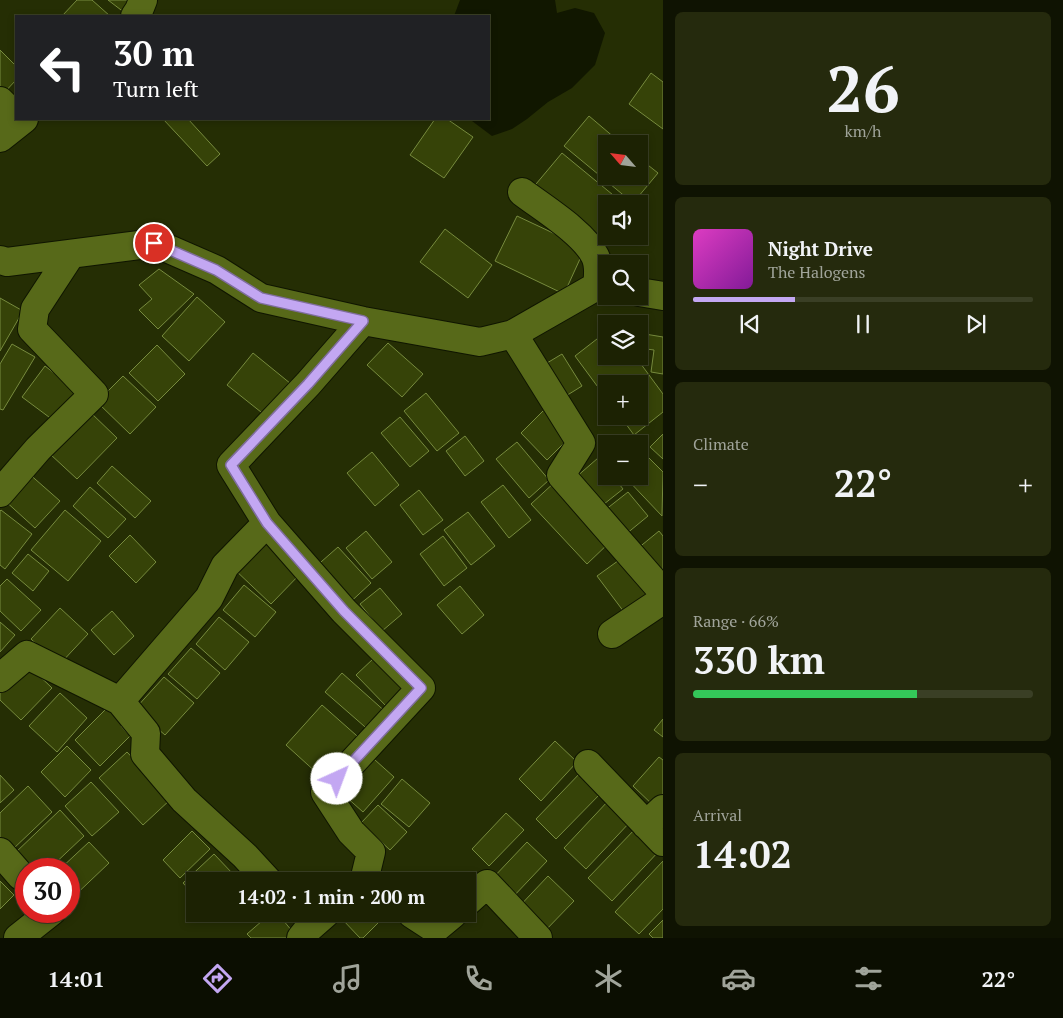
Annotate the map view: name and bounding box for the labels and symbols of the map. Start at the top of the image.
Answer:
north arrow [598,135,648,185]
pin [133,222,175,264]
position arrow [310,752,362,804]
speed limit sign: 30 [15,858,80,923]

